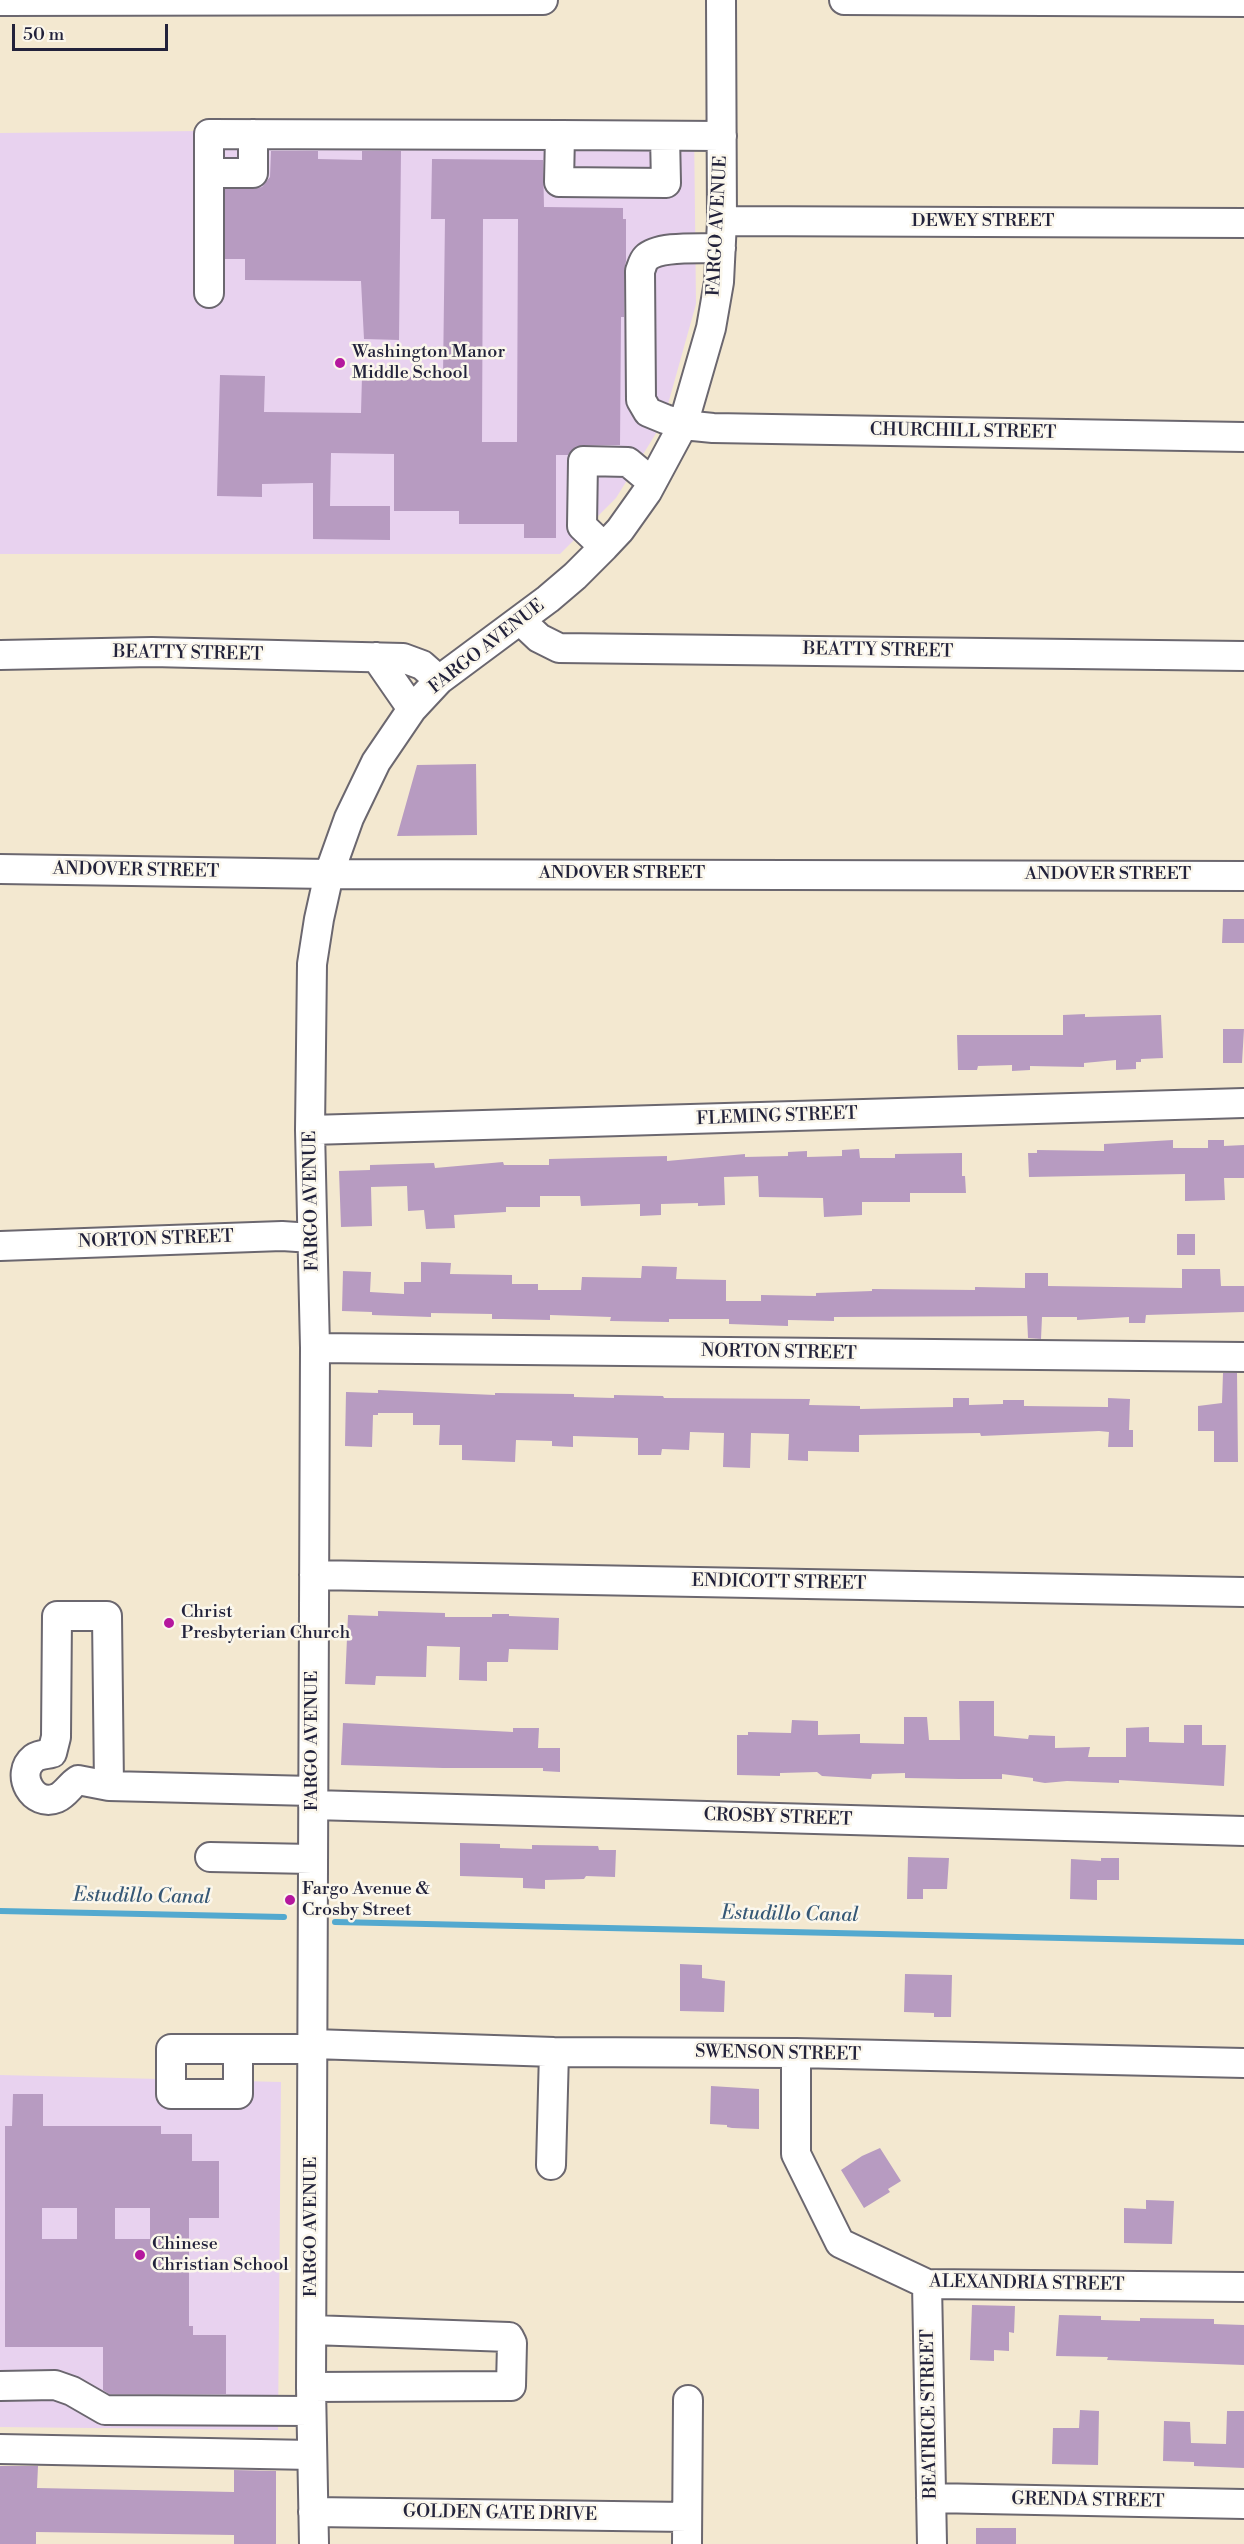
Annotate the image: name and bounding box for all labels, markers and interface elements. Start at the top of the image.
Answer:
scale bar [15,12,171,50]
text: 50 m [23,23,64,46]
street label: FARGO AVENUE [704,155,732,297]
street label: DEWEY STREET [912,211,1054,233]
place label: Washington Manor Middle School [352,342,505,385]
marker: Washington Manor Middle School [333,356,347,370]
street label: CHURCHILL STREET [870,420,1056,444]
street label: FARGO AVENUE [425,595,549,699]
street label: BEATTY STREET [803,639,953,663]
street label: BEATTY STREET [113,642,263,666]
street label: ANDOVER STREET [53,859,219,883]
street label: ANDOVER STREET [539,863,705,885]
street label: ANDOVER STREET [1025,864,1191,886]
street label: FLEMING STREET [696,1103,858,1131]
street label: FARGO AVENUE [300,1130,324,1272]
street label: NORTON STREET [78,1226,234,1254]
street label: NORTON STREET [701,1341,857,1365]
street label: ENDICOTT STREET [691,1571,867,1595]
place label: Christ Presbyterian Church [181,1602,350,1644]
marker: Christ Presbyterian Church [162,1616,176,1630]
street label: FARGO AVENUE [302,1671,324,1811]
street label: CROSBY STREET [703,1805,853,1831]
place label: Fargo Avenue & Crosby Street [302,1879,430,1922]
water label: Estudillo Canal [73,1884,211,1910]
marker: Fargo Avenue & Crosby Street [283,1893,297,1907]
water label: Estudillo Canal [721,1902,859,1928]
street label: SWENSON STREET [695,2042,861,2066]
street label: FARGO AVENUE [301,2157,323,2297]
place label: Chinese Christian School [152,2234,289,2276]
marker: Chinese Christian School [133,2248,147,2262]
street label: ALEXANDRIA STREET [929,2271,1125,2297]
street label: BEATRICE STREET [918,2329,942,2499]
street label: GRENDA STREET [1011,2489,1165,2513]
street label: GOLDEN GATE DRIVE [403,2502,597,2526]

